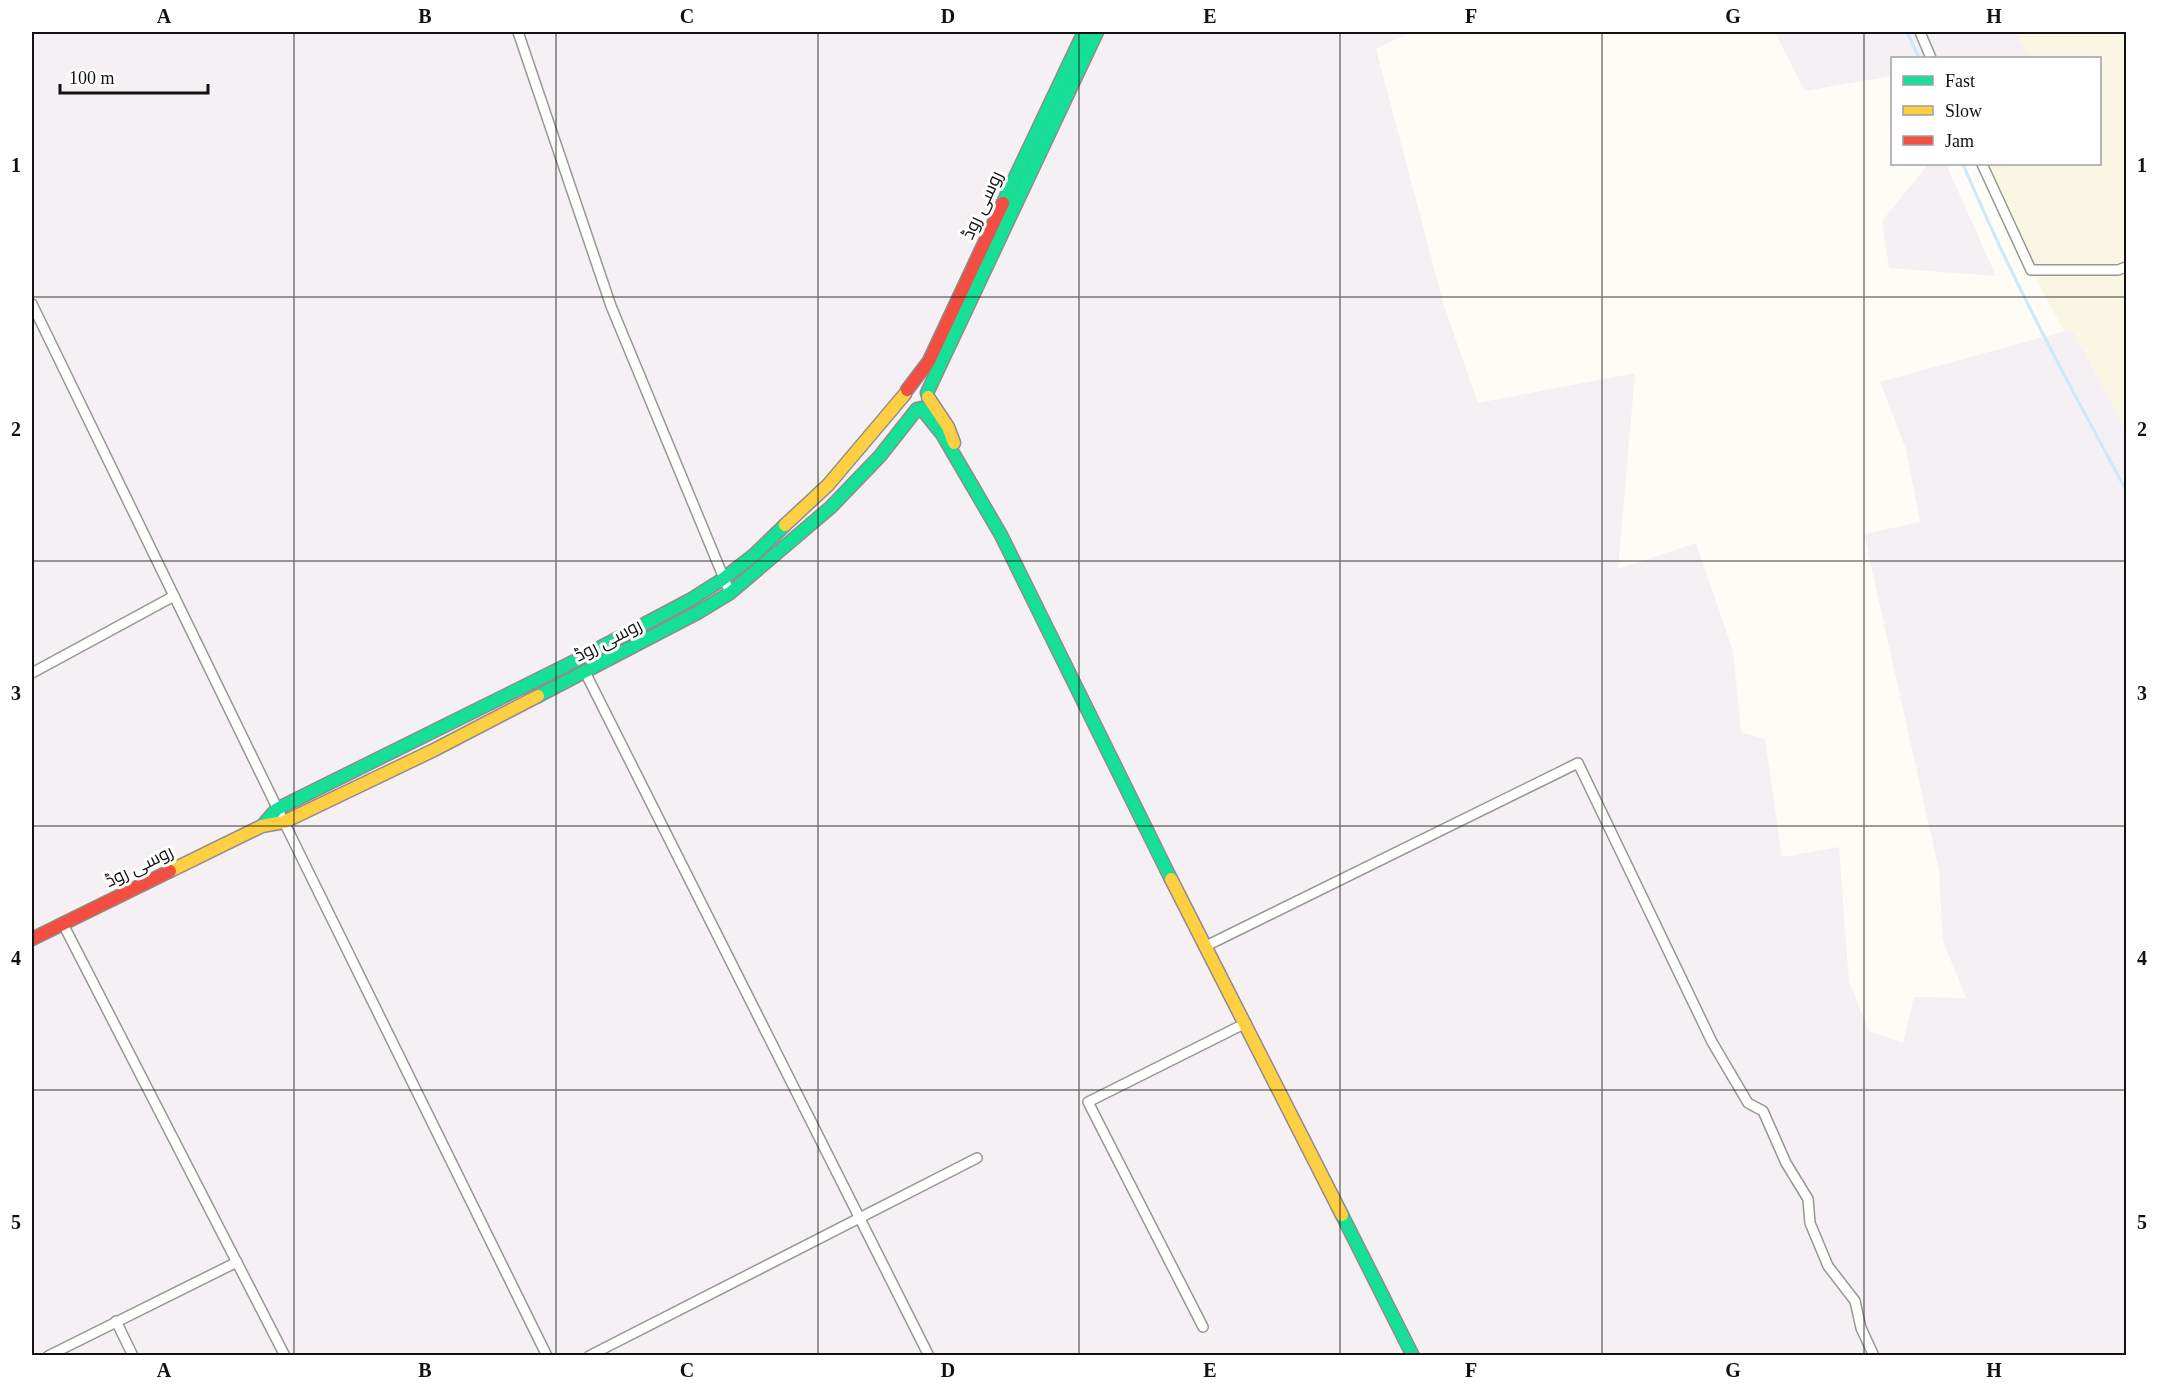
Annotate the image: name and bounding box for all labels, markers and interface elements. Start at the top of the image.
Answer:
text: A [157,5,172,27]
text: B [418,5,432,27]
text: C [680,5,694,27]
text: D [941,5,955,27]
text: E [1203,5,1217,27]
text: F [1465,5,1477,27]
text: G [1725,5,1741,27]
text: H [1986,5,2002,27]
scale bar [60,57,208,95]
legend [1891,57,2101,165]
text: 100 m [69,68,115,88]
text: Fast [1945,71,1975,91]
text: Slow [1945,101,1982,121]
text: Jam [1945,131,1974,151]
text: 1 [11,154,21,176]
text: 1 [2137,154,2147,176]
street label: روسی روڈ [957,168,1007,243]
text: 2 [11,418,21,440]
text: 2 [2137,418,2147,440]
street label: روسی روڈ [571,614,646,666]
text: 3 [11,682,21,704]
text: 3 [2137,682,2147,704]
street label: روسی روڈ [102,841,177,892]
text: 4 [11,947,21,969]
text: 4 [2137,947,2147,969]
text: 5 [11,1211,21,1233]
text: 5 [2137,1211,2147,1233]
text: A [157,1359,172,1381]
text: B [418,1359,432,1381]
text: C [680,1359,694,1381]
text: D [941,1359,955,1381]
text: E [1203,1359,1217,1381]
text: F [1465,1359,1477,1381]
text: G [1725,1359,1741,1381]
text: H [1986,1359,2002,1381]

